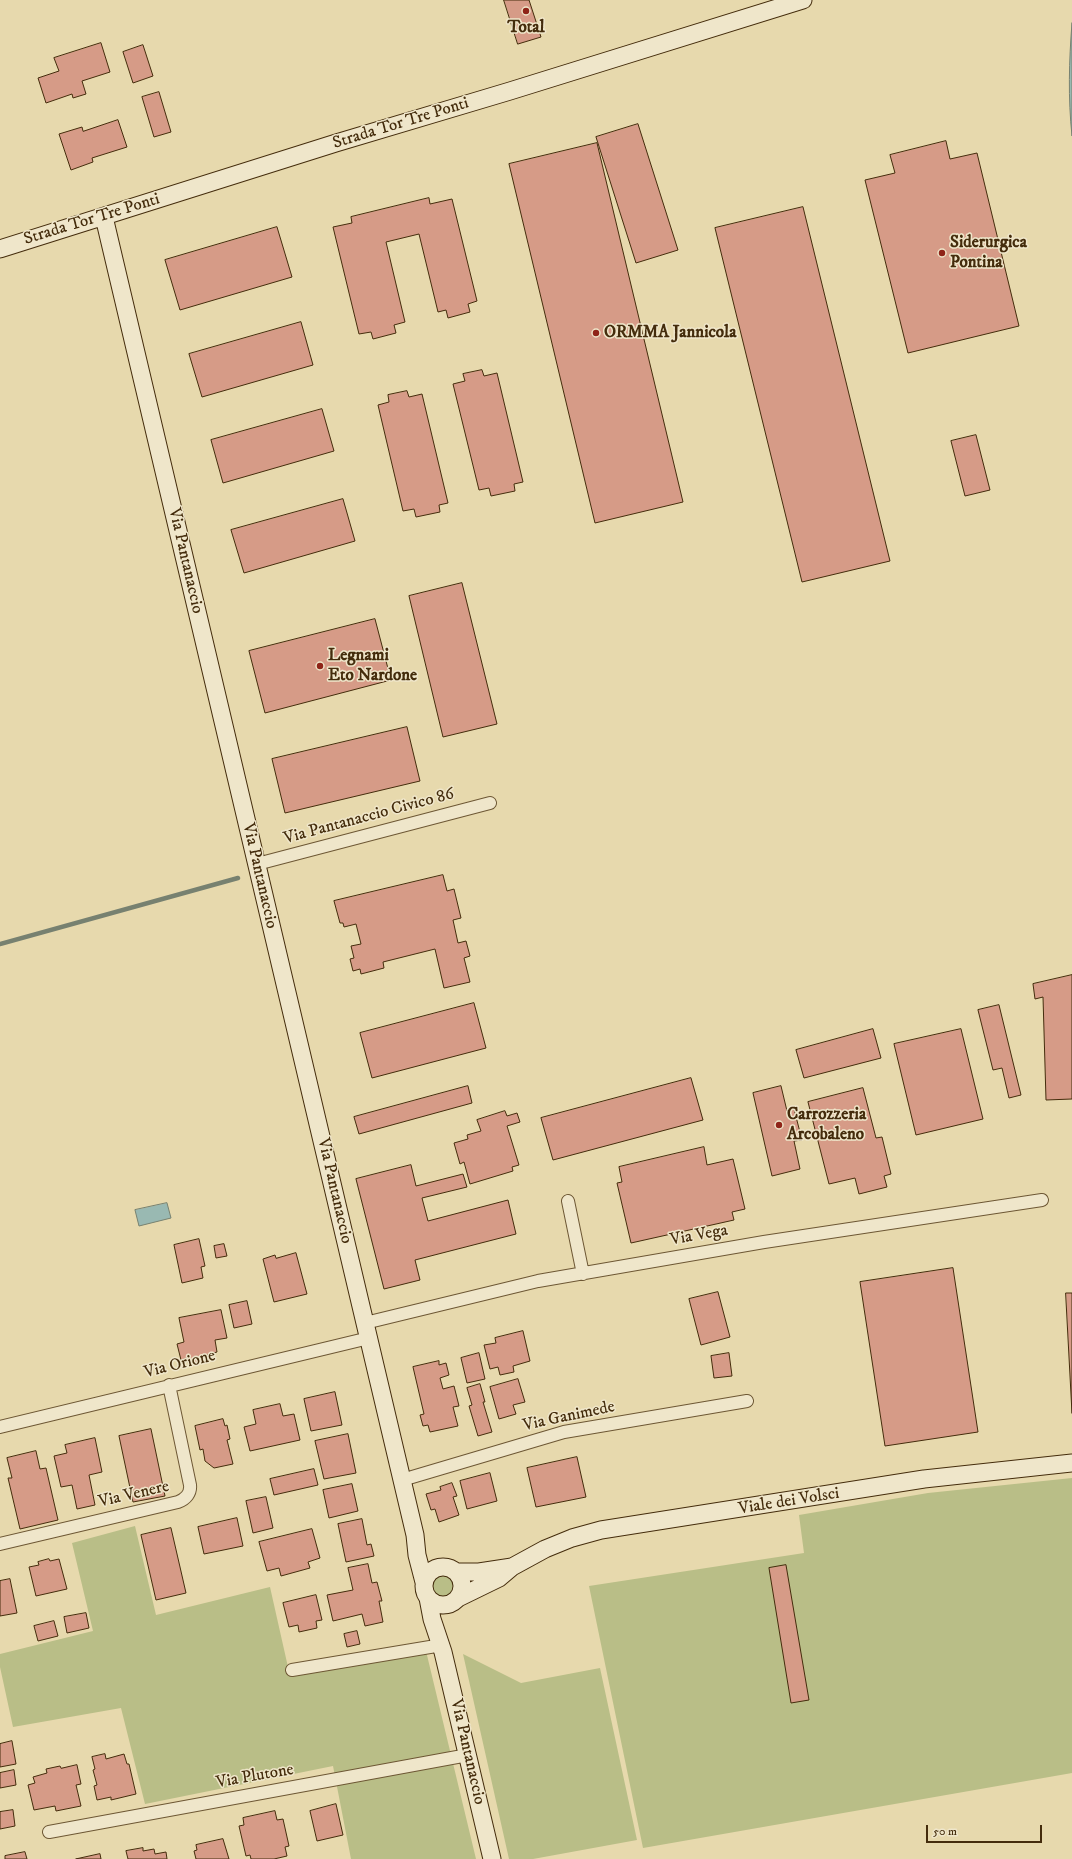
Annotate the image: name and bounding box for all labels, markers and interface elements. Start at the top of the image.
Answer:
marker: Total [521,6,531,16]
place label: Total [507,18,545,38]
street label: Strada Tor Tre Ponti [331,94,471,154]
street label: Strada Tor Tre Ponti [22,190,162,250]
place label: Siderurgica Pontina [950,233,1027,273]
marker: Siderurgica Pontina [937,248,947,258]
place label: ORMMA Jannicola [604,323,736,343]
marker: ORMMA Jannicola [591,328,601,338]
street label: Via Pantanaccio [163,506,207,616]
place label: Legnami Eto Nardone [328,646,417,686]
marker: Legnami Eto Nardone [315,661,325,671]
street label: Via Pantanaccio Civico 86 [282,784,456,850]
street label: Via Pantanaccio [237,821,281,931]
place label: Carrozzeria Arcobaleno [787,1105,866,1145]
marker: Carrozzeria Arcobaleno [774,1120,784,1130]
street label: Via Pantanaccio [312,1136,356,1246]
street label: Via Vega [669,1221,729,1251]
street label: Via Orione [142,1346,218,1384]
street label: Via Ganimede [521,1397,617,1437]
street label: Via Venere [97,1477,171,1513]
street label: Viale dei Volsci [737,1484,841,1520]
street label: Via Pantanaccio [445,1697,489,1807]
street label: Via Plutone [215,1760,295,1794]
scale bar [928,1817,1044,1843]
text: 50 m [933,1824,957,1839]

